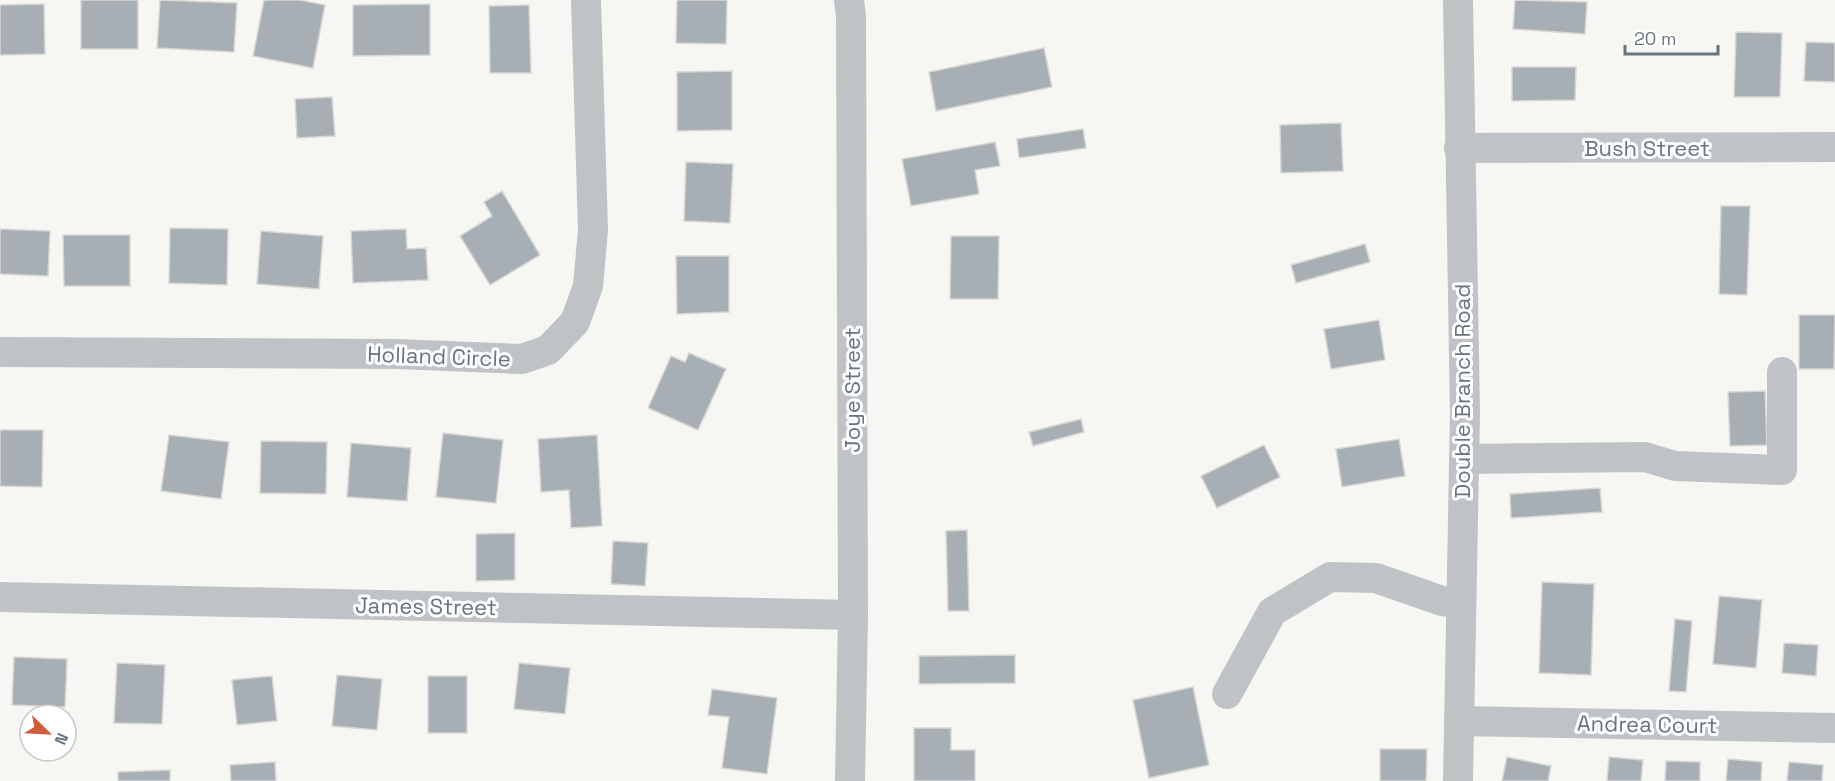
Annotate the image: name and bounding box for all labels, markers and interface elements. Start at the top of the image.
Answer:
scale bar [1625,18,1718,56]
text: 20 m [1634,27,1677,50]
street label: Bush Street [1584,134,1710,162]
street label: Double Branch Road [1448,284,1476,498]
street label: Joye Street [838,327,866,453]
street label: Holland Circle [367,340,511,372]
street label: James Street [355,591,497,621]
north arrow [18,703,78,763]
street label: Andrea Court [1577,709,1717,739]
text: N [49,730,73,748]

